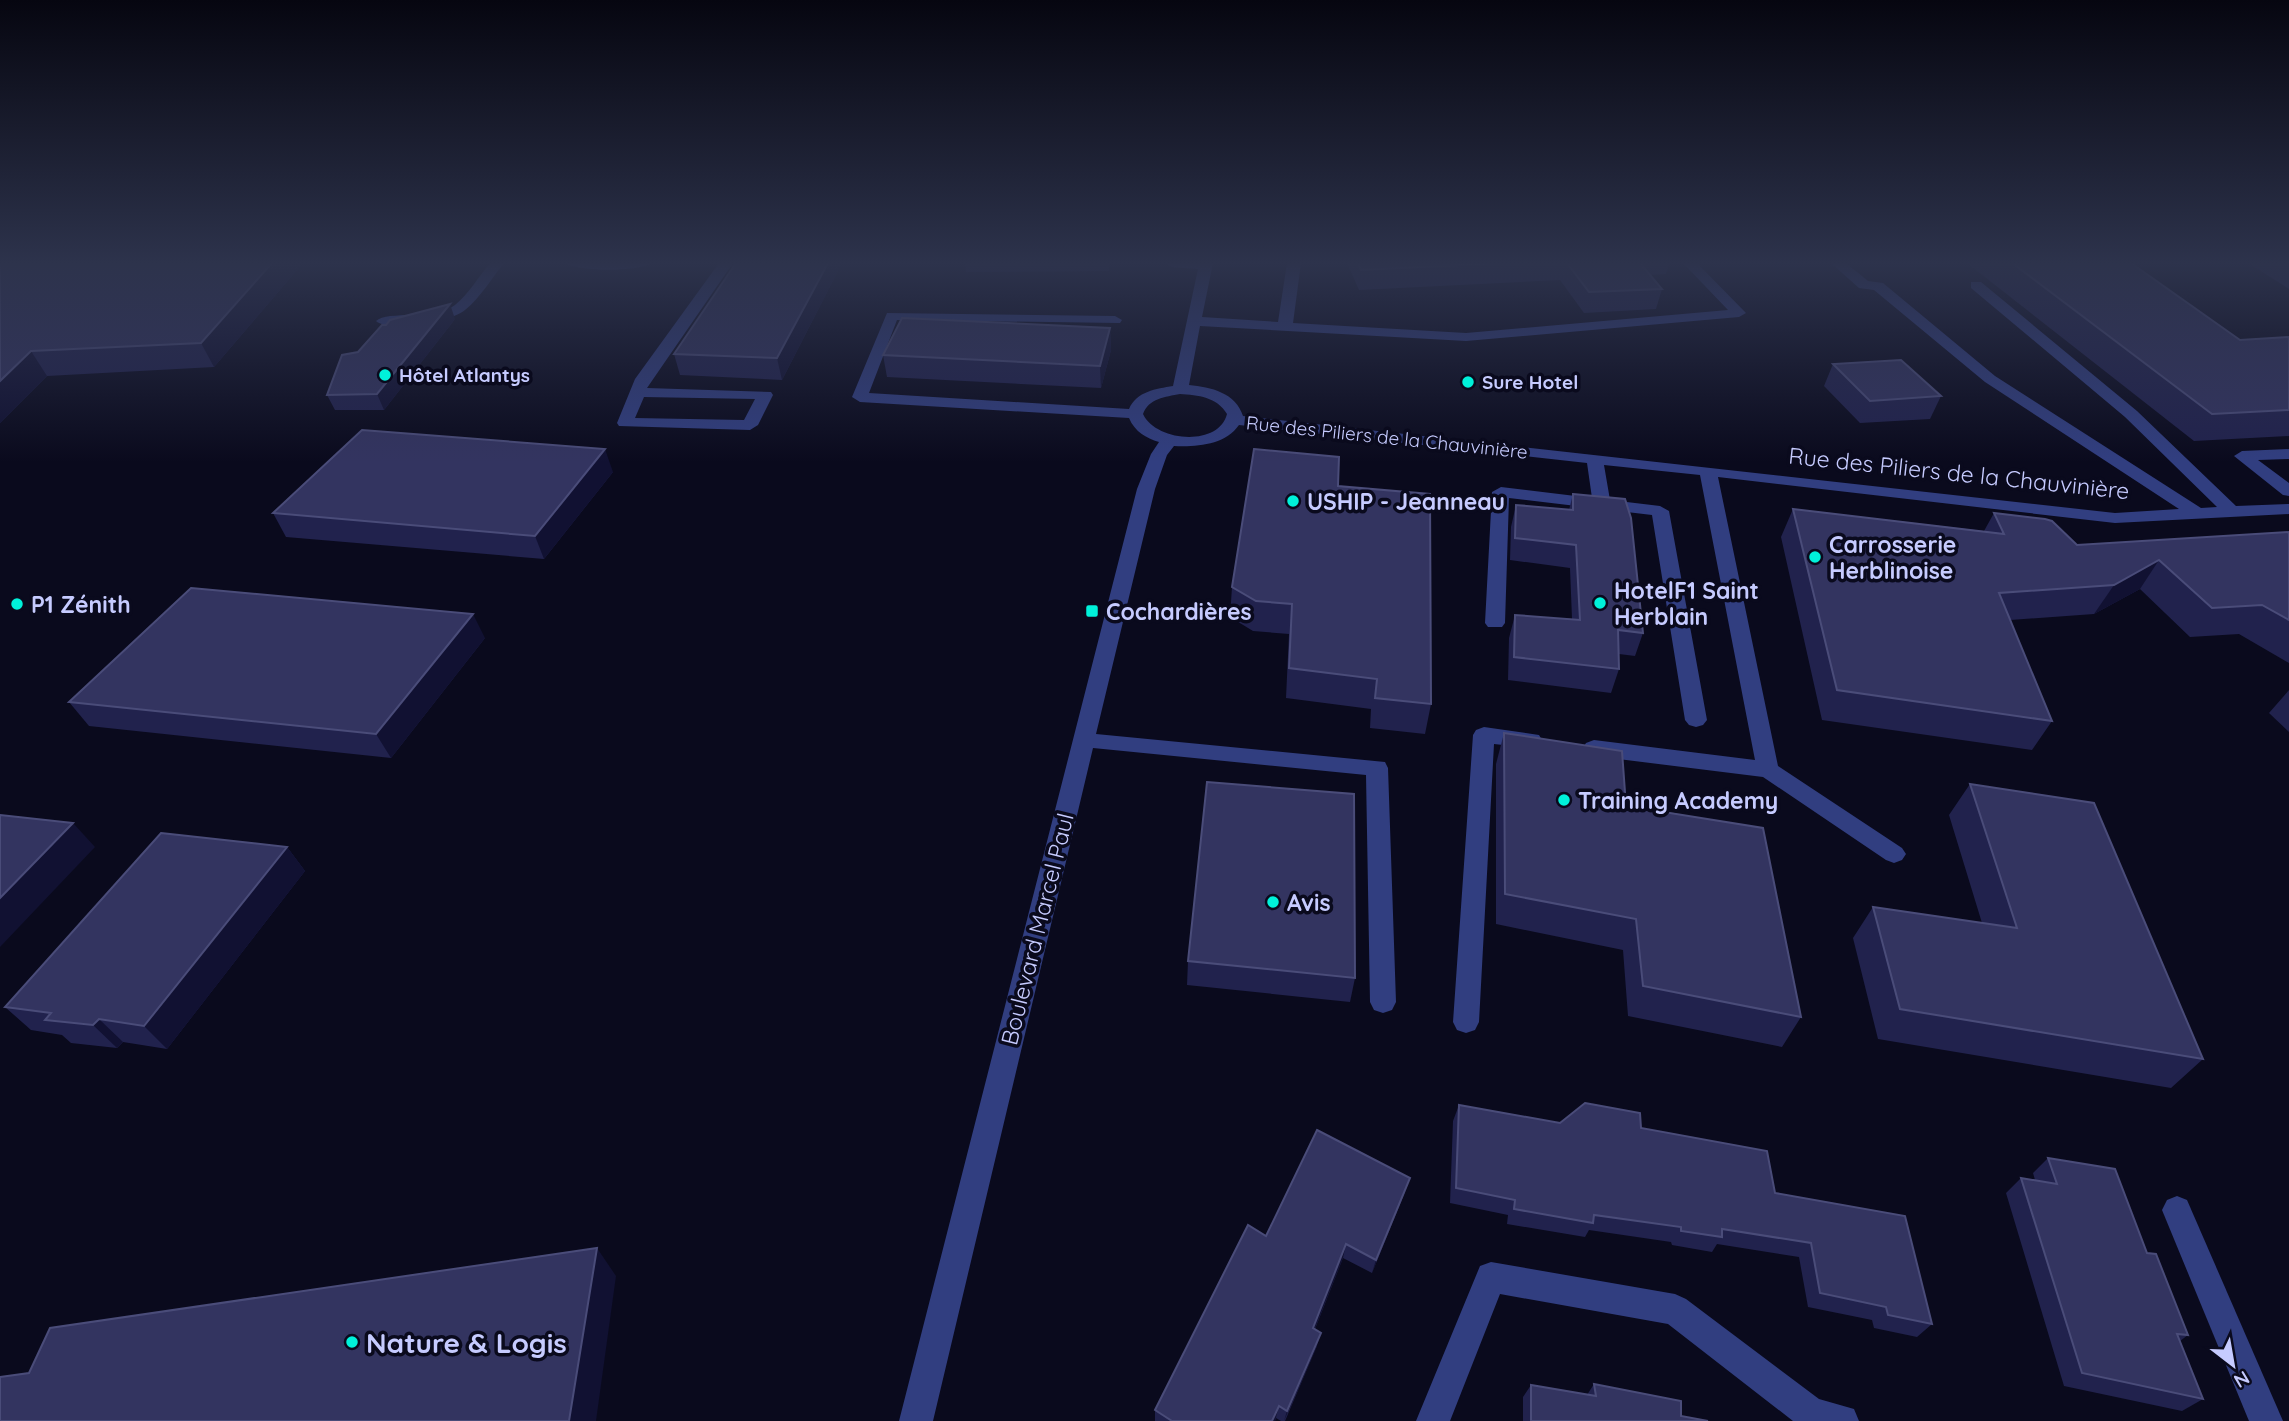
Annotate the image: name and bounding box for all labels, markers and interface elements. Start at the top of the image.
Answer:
place label: Hôtel Atlantys [399,363,530,387]
marker: Hôtel Atlantys [377,367,393,383]
place label: Sure Hotel [1482,370,1578,394]
marker: Sure Hotel [1460,374,1476,390]
street label: Rue des Piliers de la Chauvinière [1245,410,1529,464]
street label: Rue des Piliers de la Chauvinière [1787,441,2131,505]
place label: USHIP - Jeanneau [1307,487,1505,516]
marker: USHIP - Jeanneau [1285,493,1301,509]
place label: Carrosserie Herblinoise [1829,530,1956,585]
marker: Carrosserie Herblinoise [1807,549,1823,565]
place label: HotelF1 Saint Herblain [1614,576,1759,631]
place label: P1 Zénith [31,590,131,619]
marker: HotelF1 Saint Herblain [1592,595,1608,611]
marker: P1 Zénith [9,596,25,612]
place label: Cochardières [1106,597,1252,626]
marker: Cochardières [1084,603,1100,619]
place label: Training Academy [1578,786,1778,815]
marker: Training Academy [1556,792,1572,808]
street label: Boulevard Marcel Paul [994,810,1080,1048]
place label: Avis [1287,888,1331,917]
marker: Avis [1265,894,1281,910]
place label: Nature & Logis [366,1325,567,1360]
north arrow [2198,1330,2268,1400]
marker: Nature & Logis [344,1334,360,1350]
text: N [2230,1366,2254,1393]

